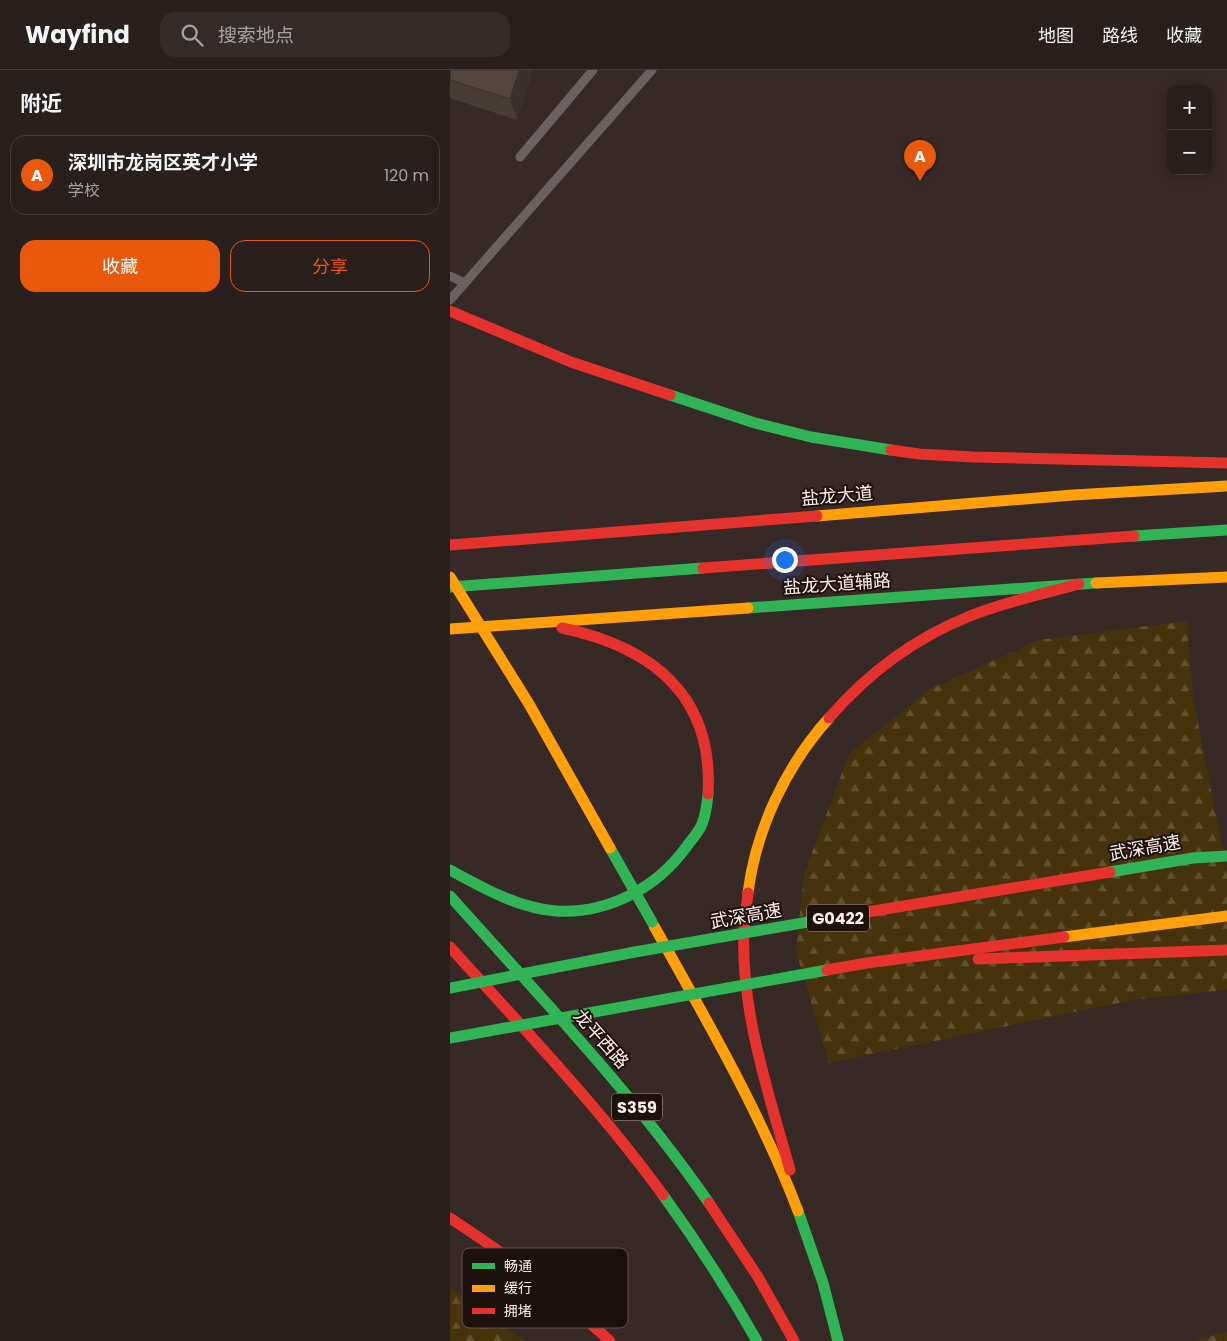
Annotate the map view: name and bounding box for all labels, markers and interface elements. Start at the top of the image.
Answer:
search box [160,12,510,57]
text: Wayfind [25,18,130,51]
icon: search [178,21,206,49]
text: 搜索地点 [218,22,294,49]
text: 地图 [1038,23,1074,48]
text: 路线 [1102,23,1138,48]
text: 收藏 [1166,23,1202,48]
map controls [1167,85,1212,175]
button: + [1167,85,1212,130]
text: 附近 [20,89,62,118]
button: − [1167,130,1212,175]
pin: A [904,140,936,181]
text: 深圳市龙岗区英才小学 [68,149,258,176]
text: A [31,164,43,187]
text: 120 m [384,164,429,187]
text: 学校 [68,179,100,202]
button: 收藏 [20,240,220,292]
button: 分享 [230,240,430,292]
street label: 盐龙大道 [800,480,874,511]
your location [772,547,798,573]
street label: 盐龙大道辅路 [782,567,892,600]
street label: 武深高速 [1107,829,1183,866]
street label: 武深高速 [708,897,784,934]
road number: G0422 [807,904,869,931]
street label: 龙平西路 [568,1004,635,1074]
road number: S359 [612,1094,662,1120]
legend [462,1248,628,1328]
text: 畅通 [504,1256,532,1276]
text: 缓行 [504,1278,532,1298]
text: 拥堵 [504,1301,532,1321]

